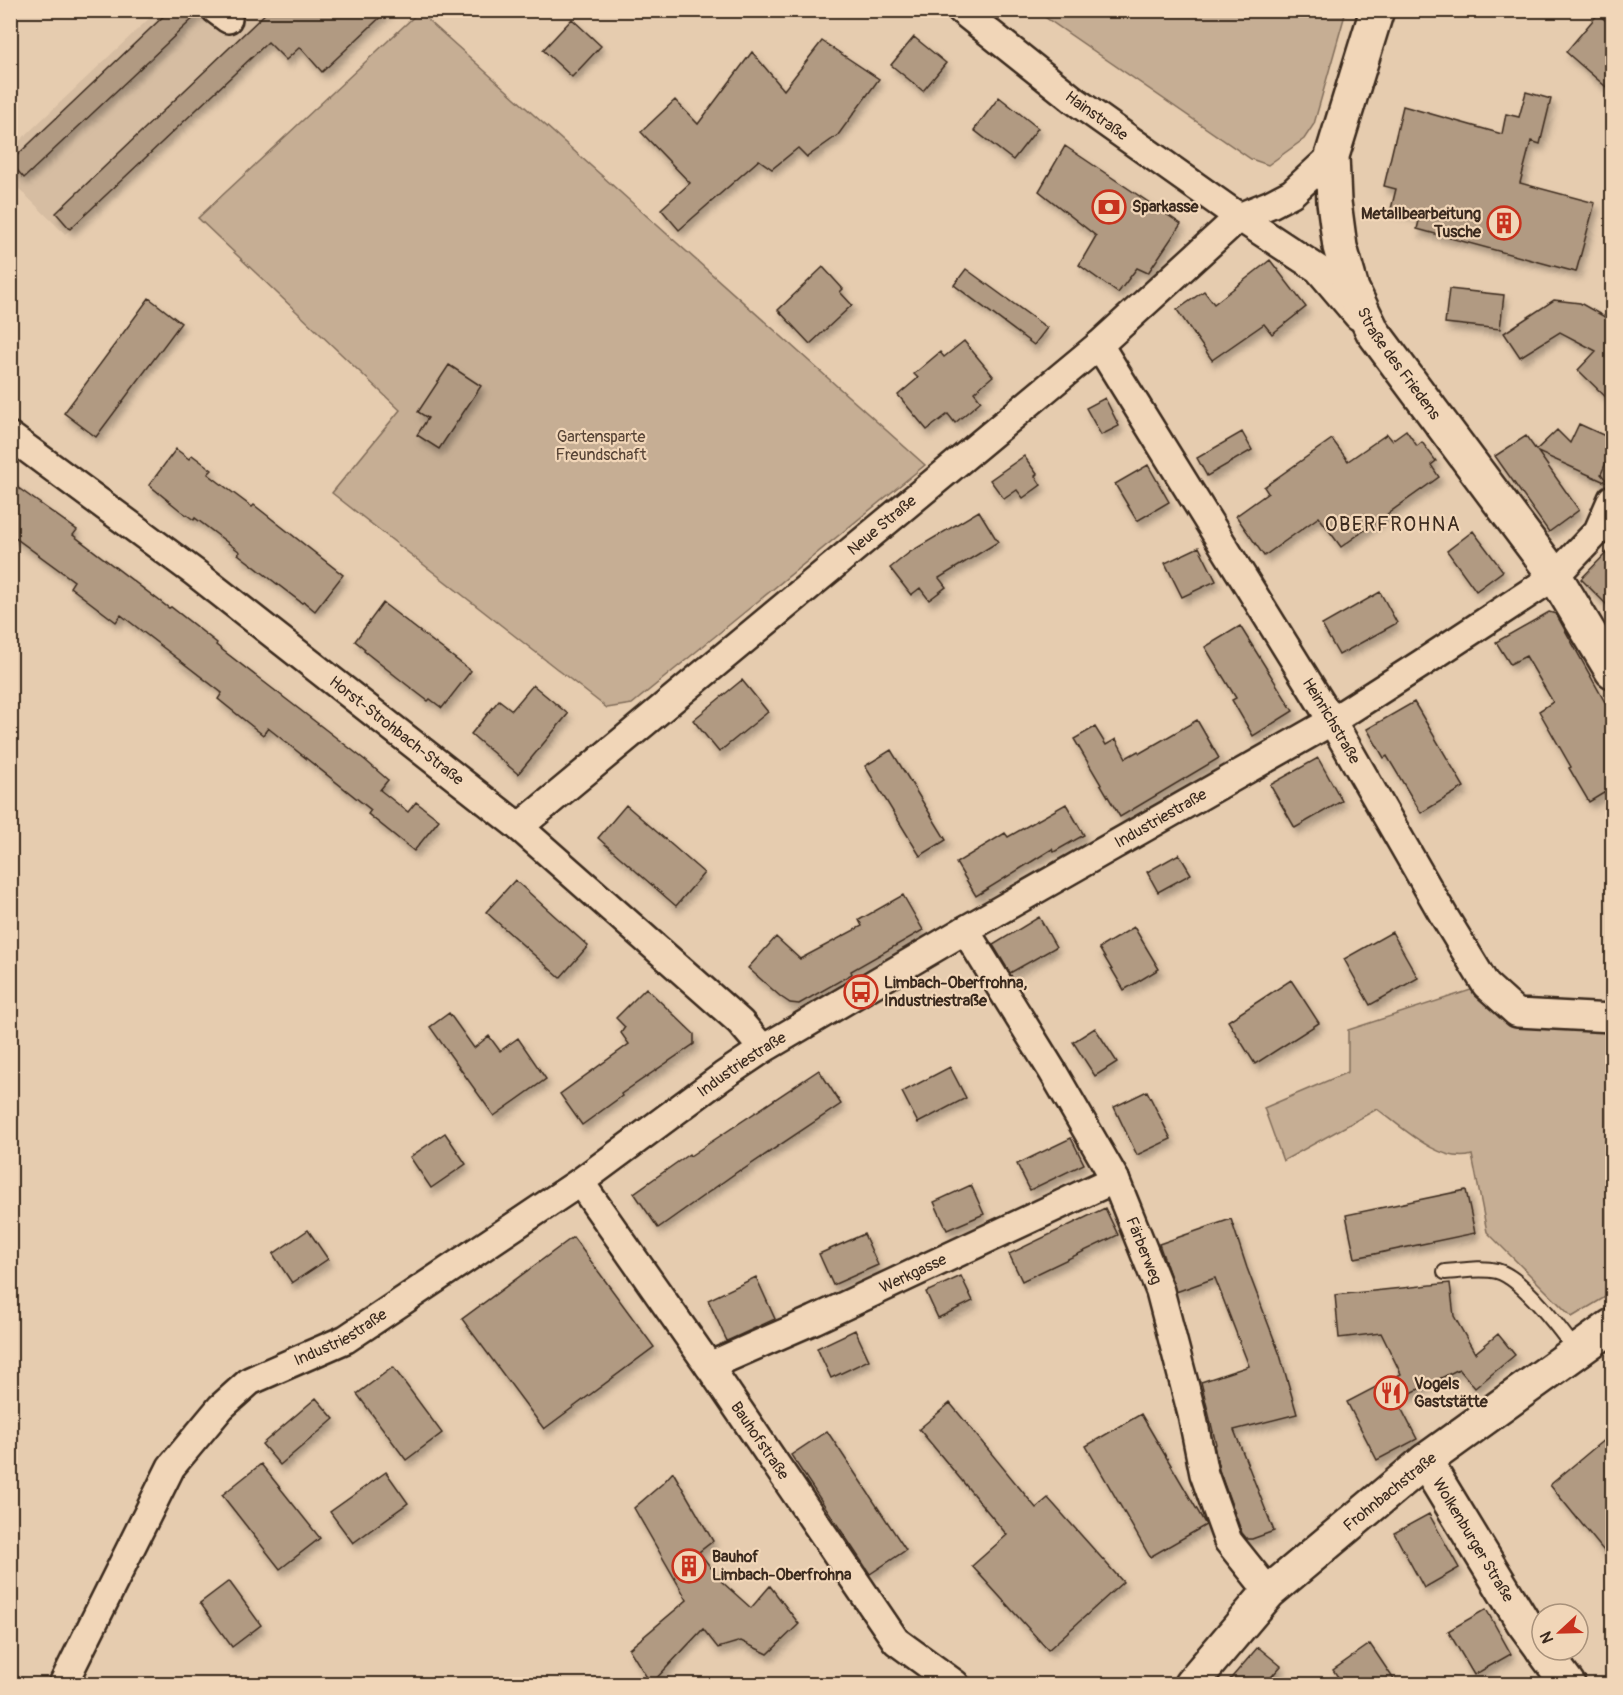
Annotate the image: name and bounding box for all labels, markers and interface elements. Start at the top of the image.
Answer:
street label: Hainstraße [1061,87,1132,145]
bank icon: Sparkasse [1091,189,1127,225]
place label: Sparkasse [1132,197,1199,217]
place label: Metallbearbeitung Tusche [1361,204,1482,242]
building icon: Metallbearbeitung Tusche [1486,205,1522,241]
street label: Straße des Friedens [1352,304,1445,424]
park label: Gartensparte Freundschaft [555,427,647,465]
street label: Neue Straße [843,491,921,560]
district label: OBERFROHNA [1325,512,1461,537]
street label: Horst-Strohbach-Straße [325,672,468,790]
street label: Heinrichstraße [1298,674,1365,768]
street label: Industriestraße [1111,784,1211,853]
place label: Limbach-Oberfrohna, Industriestraße [884,973,1027,1011]
bus stop icon: Limbach-Oberfrohna, Industriestraße [843,974,879,1010]
street label: Industriestraße [693,1028,790,1102]
street label: Färberweg [1121,1214,1166,1287]
street label: Werkgasse [876,1249,950,1298]
street label: Industriestraße [291,1304,391,1370]
place label: Vogels Gaststätte [1414,1374,1489,1412]
restaurant icon: Vogels Gaststätte [1373,1375,1409,1411]
street label: Bauhofstraße [726,1398,793,1484]
street label: Frohnbachstraße [1339,1448,1441,1536]
street label: Wolkenburger Straße [1428,1474,1518,1606]
place label: Bauhof Limbach-Oberfrohna [712,1547,852,1585]
building icon: Bauhof Limbach-Oberfrohna [671,1548,707,1584]
north arrow [1530,1602,1590,1662]
text: N [1536,1628,1558,1646]

